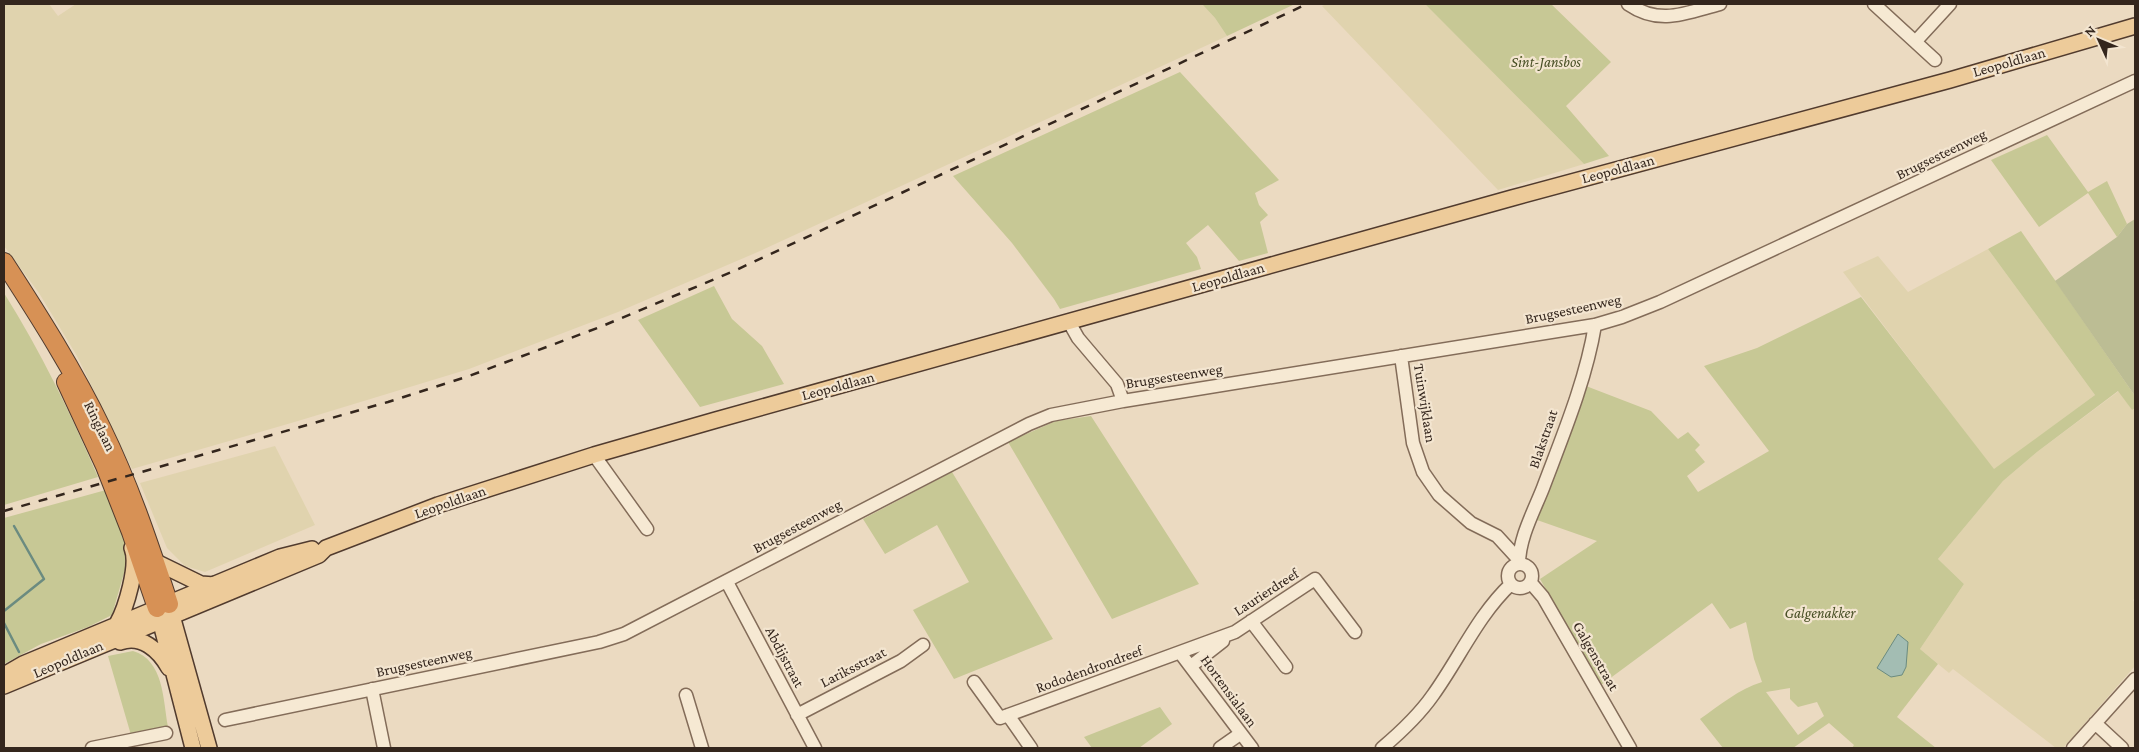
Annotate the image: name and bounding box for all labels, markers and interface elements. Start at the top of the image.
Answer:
north arrow [2074,15,2124,65]
text: N [2081,22,2099,40]
street label: Leopoldlaan [1971,44,2047,81]
park label: Sint-Jansbos [1511,54,1581,71]
street label: Brugsesteenweg [1894,125,1989,184]
street label: Leopoldlaan [1580,152,1656,187]
street label: Leopoldlaan [1190,259,1266,296]
street label: Brugsesteenweg [1523,291,1623,328]
street label: Brugsesteenweg [1124,360,1224,393]
street label: Tuinwijklaan [1410,362,1439,444]
street label: Leopoldlaan [800,369,876,404]
street label: Ringlaan [80,398,119,454]
street label: Blakstraat [1526,407,1561,470]
street label: Leopoldlaan [412,482,488,523]
street label: Brugsesteenweg [750,496,844,557]
street label: Laurierdreef [1231,564,1303,619]
park label: Galgenakker [1784,605,1856,622]
street label: Galgenstraat [1569,619,1623,695]
street label: Abdijstraat [761,624,808,691]
street label: Leopoldlaan [31,637,106,682]
street label: Rododendrondreef [1033,642,1146,696]
street label: Lariksstraat [818,643,889,690]
street label: Brugsesteenweg [374,644,474,681]
street label: Hortensialaan [1198,652,1260,730]

